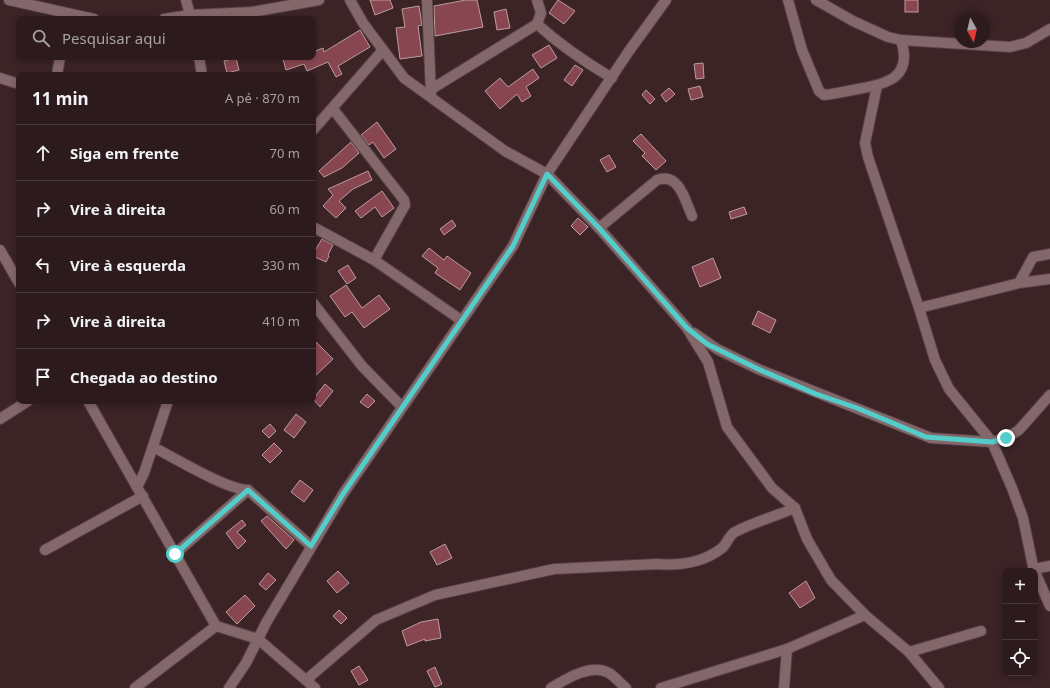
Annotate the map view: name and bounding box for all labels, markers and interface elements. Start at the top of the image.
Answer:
north arrow [954,12,990,48]
search box [16,16,316,60]
icon: search [30,27,52,49]
text: Pesquisar aqui [62,28,166,48]
text: 11 min [32,87,89,110]
text: A pé · 870 m [225,89,300,107]
icon: ahead [32,142,54,164]
text: Siga em frente [70,143,179,163]
text: 70 m [270,144,300,162]
icon: right [32,198,54,220]
text: Vire à direita [70,199,166,219]
text: 60 m [270,200,300,218]
icon: left [32,254,54,276]
text: Vire à esquerda [70,255,186,275]
text: 330 m [262,256,300,274]
icon: right [32,310,54,332]
text: Vire à direita [70,311,166,331]
text: 410 m [262,312,300,330]
icon: arrive [32,366,54,388]
text: Chegada ao destino [70,367,218,387]
route end [997,429,1015,447]
route start [166,545,184,563]
map controls [1002,568,1038,676]
button: + [1002,568,1038,604]
button: − [1002,604,1038,640]
button: locate [1002,640,1038,676]

